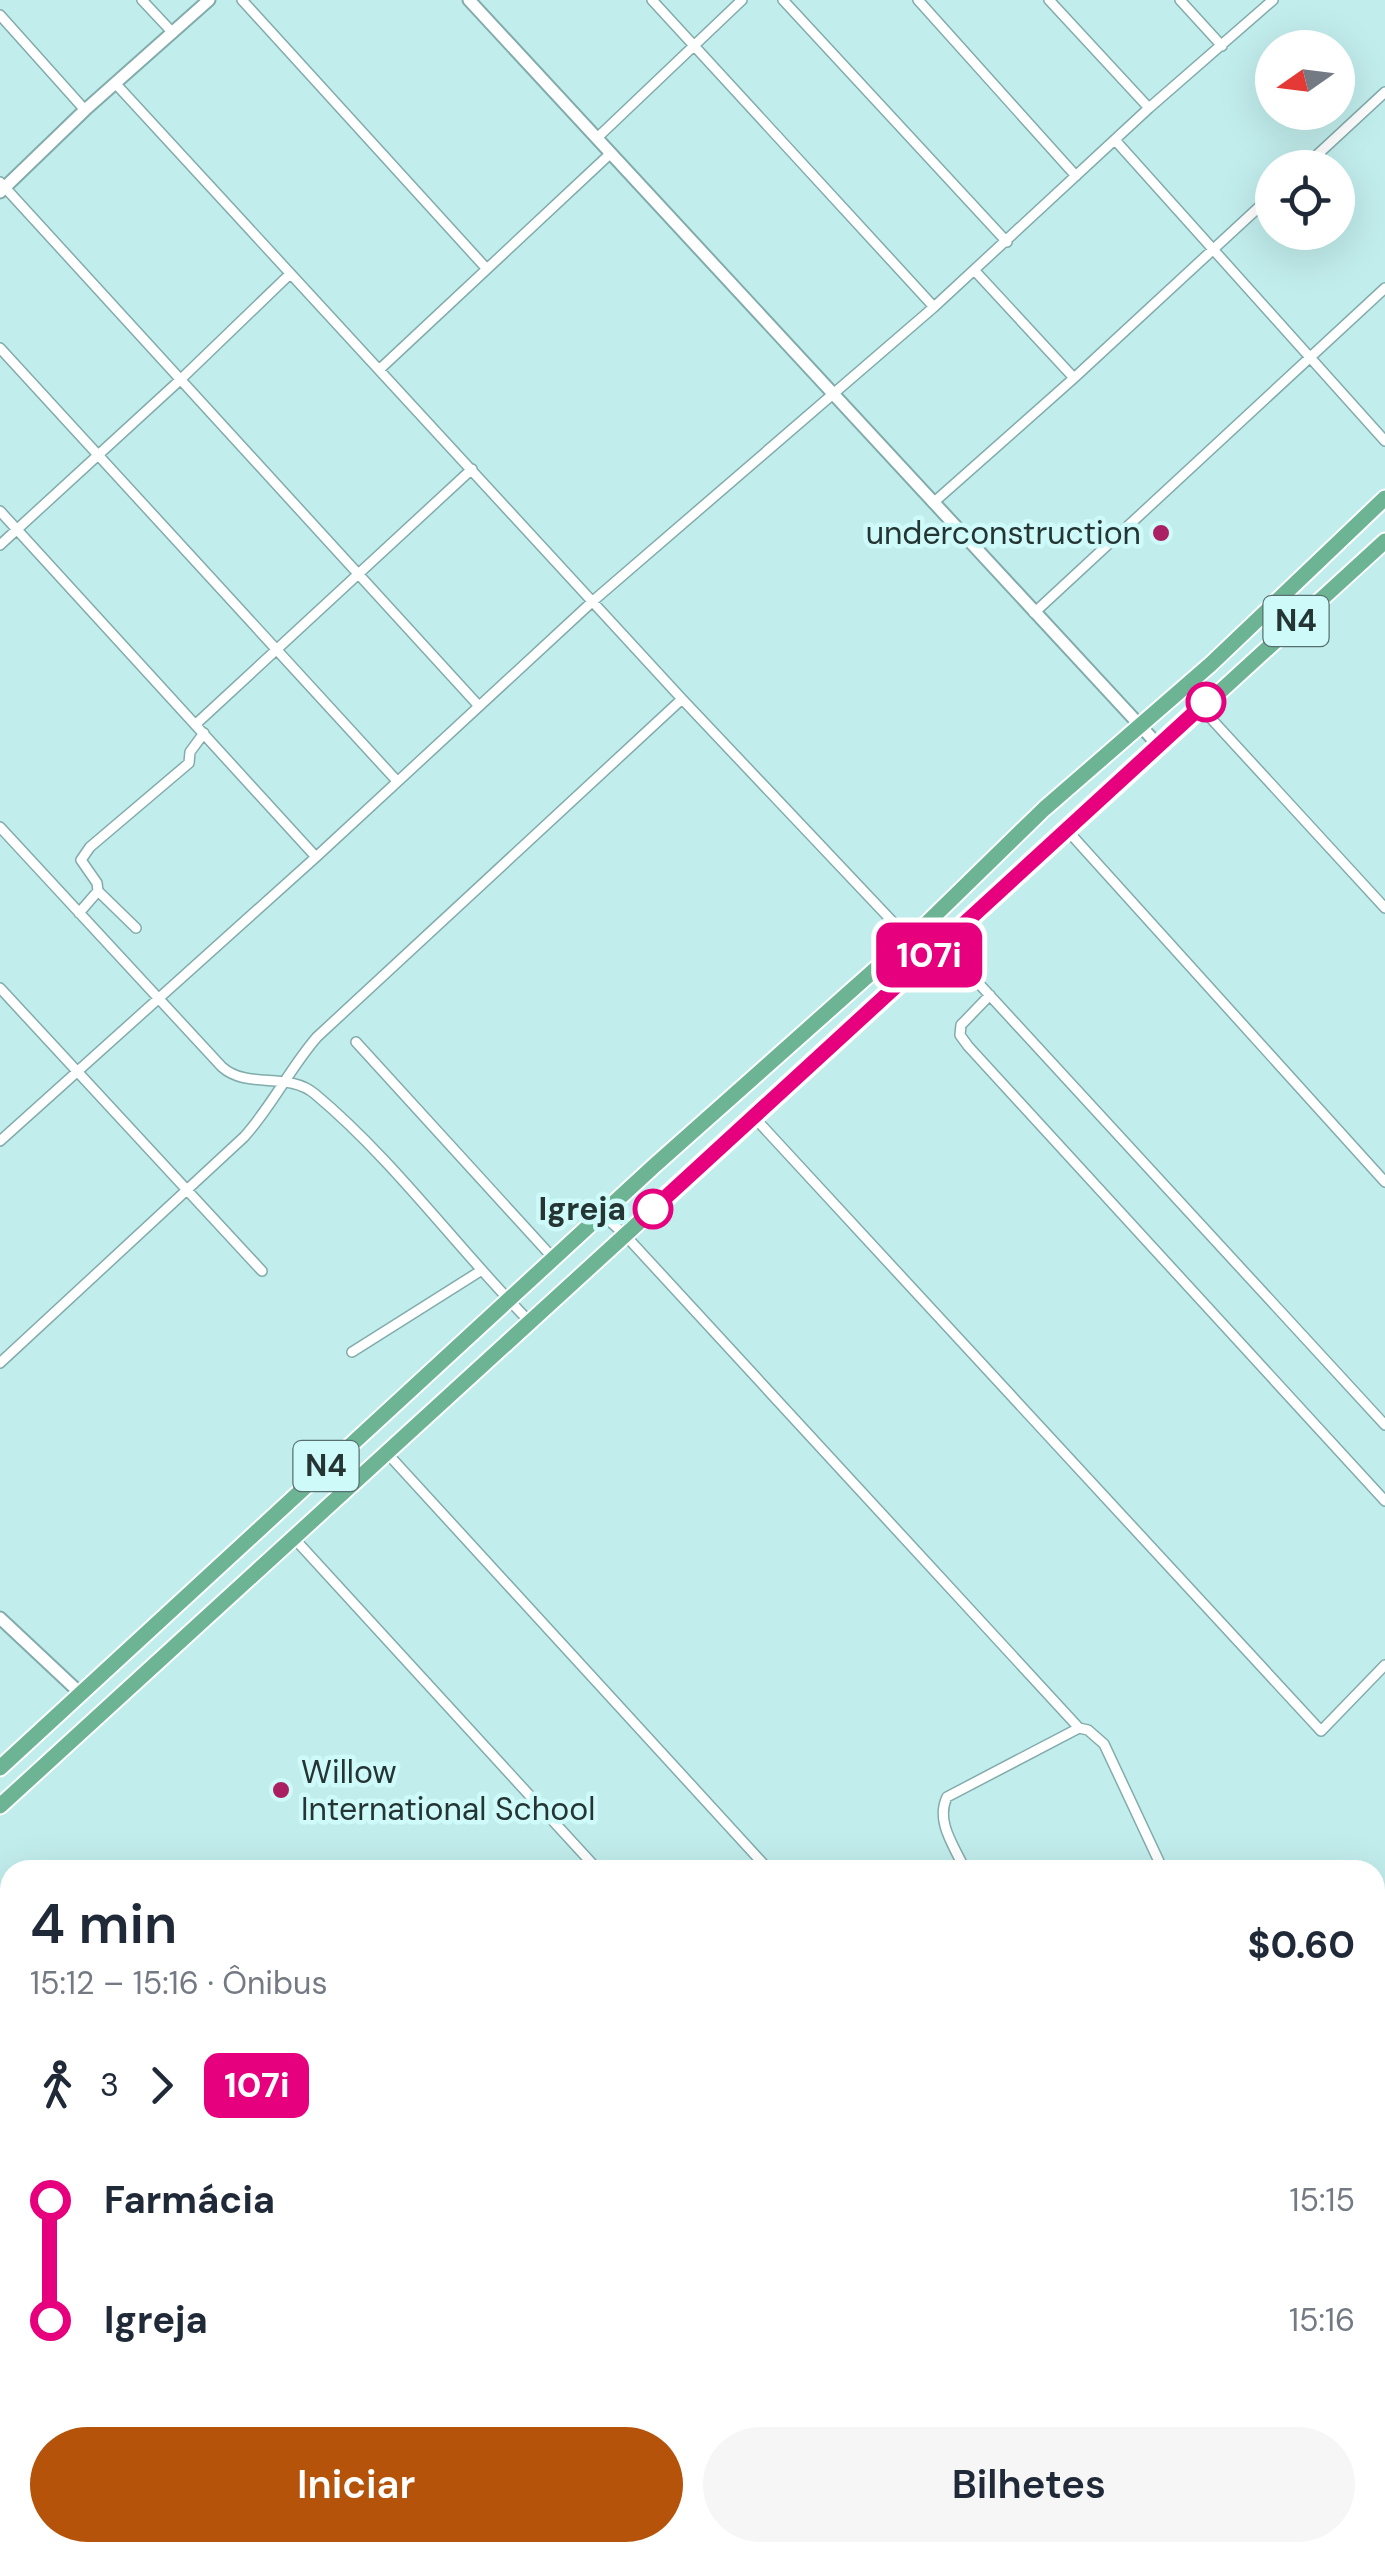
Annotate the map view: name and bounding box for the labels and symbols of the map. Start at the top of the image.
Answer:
north arrow [1255,30,1355,130]
place label: underconstruction [866,512,1141,554]
marker: underconstruction [1150,522,1172,544]
road number: N4 [1264,596,1328,646]
unlabelled marker [1187,683,1225,721]
line badge: 107i [859,922,999,988]
place label: Igreja [539,1188,626,1230]
marker: Igreja [634,1190,672,1228]
road number: N4 [294,1441,358,1491]
place label: Willow International School [301,1751,595,1830]
marker: Willow International School [270,1779,292,1801]

